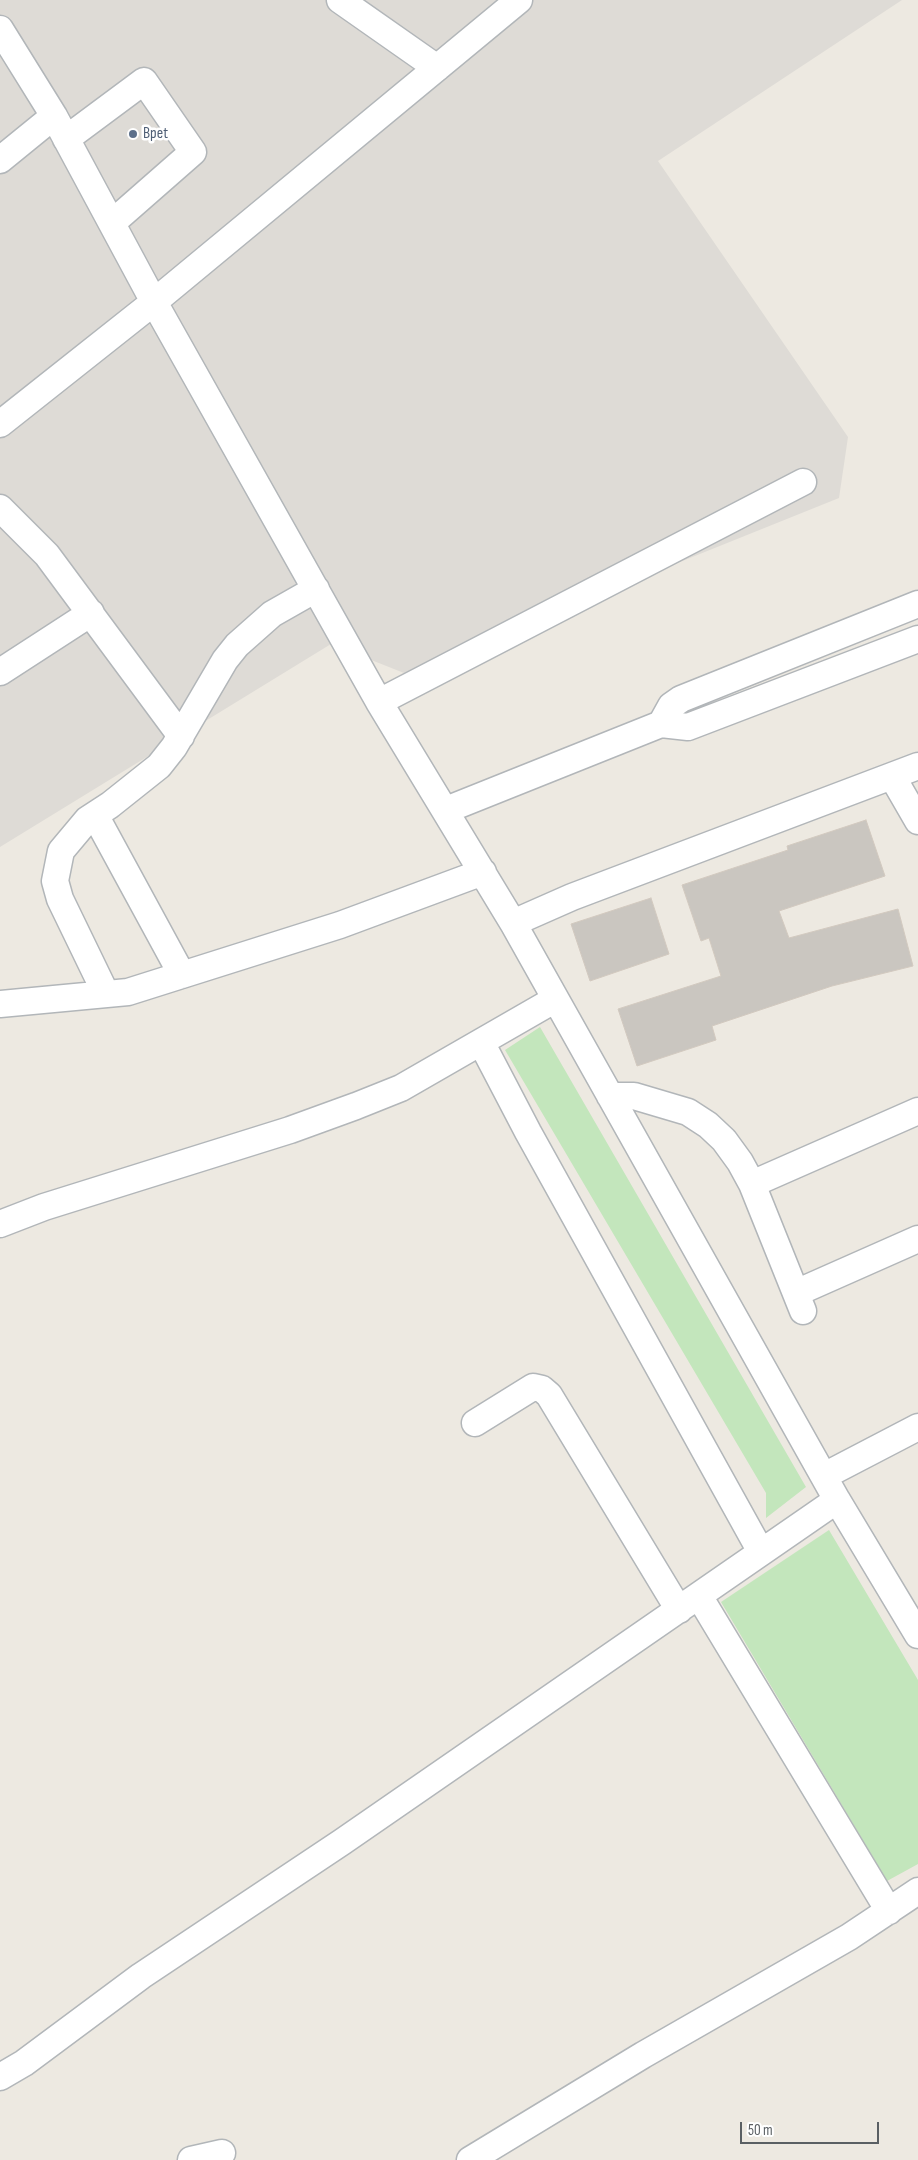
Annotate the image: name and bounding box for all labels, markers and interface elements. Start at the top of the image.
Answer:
place label: Bpet [143,124,168,144]
marker: Bpet [127,128,139,140]
scale bar [743,2112,882,2144]
text: 50 m [748,2121,773,2140]

